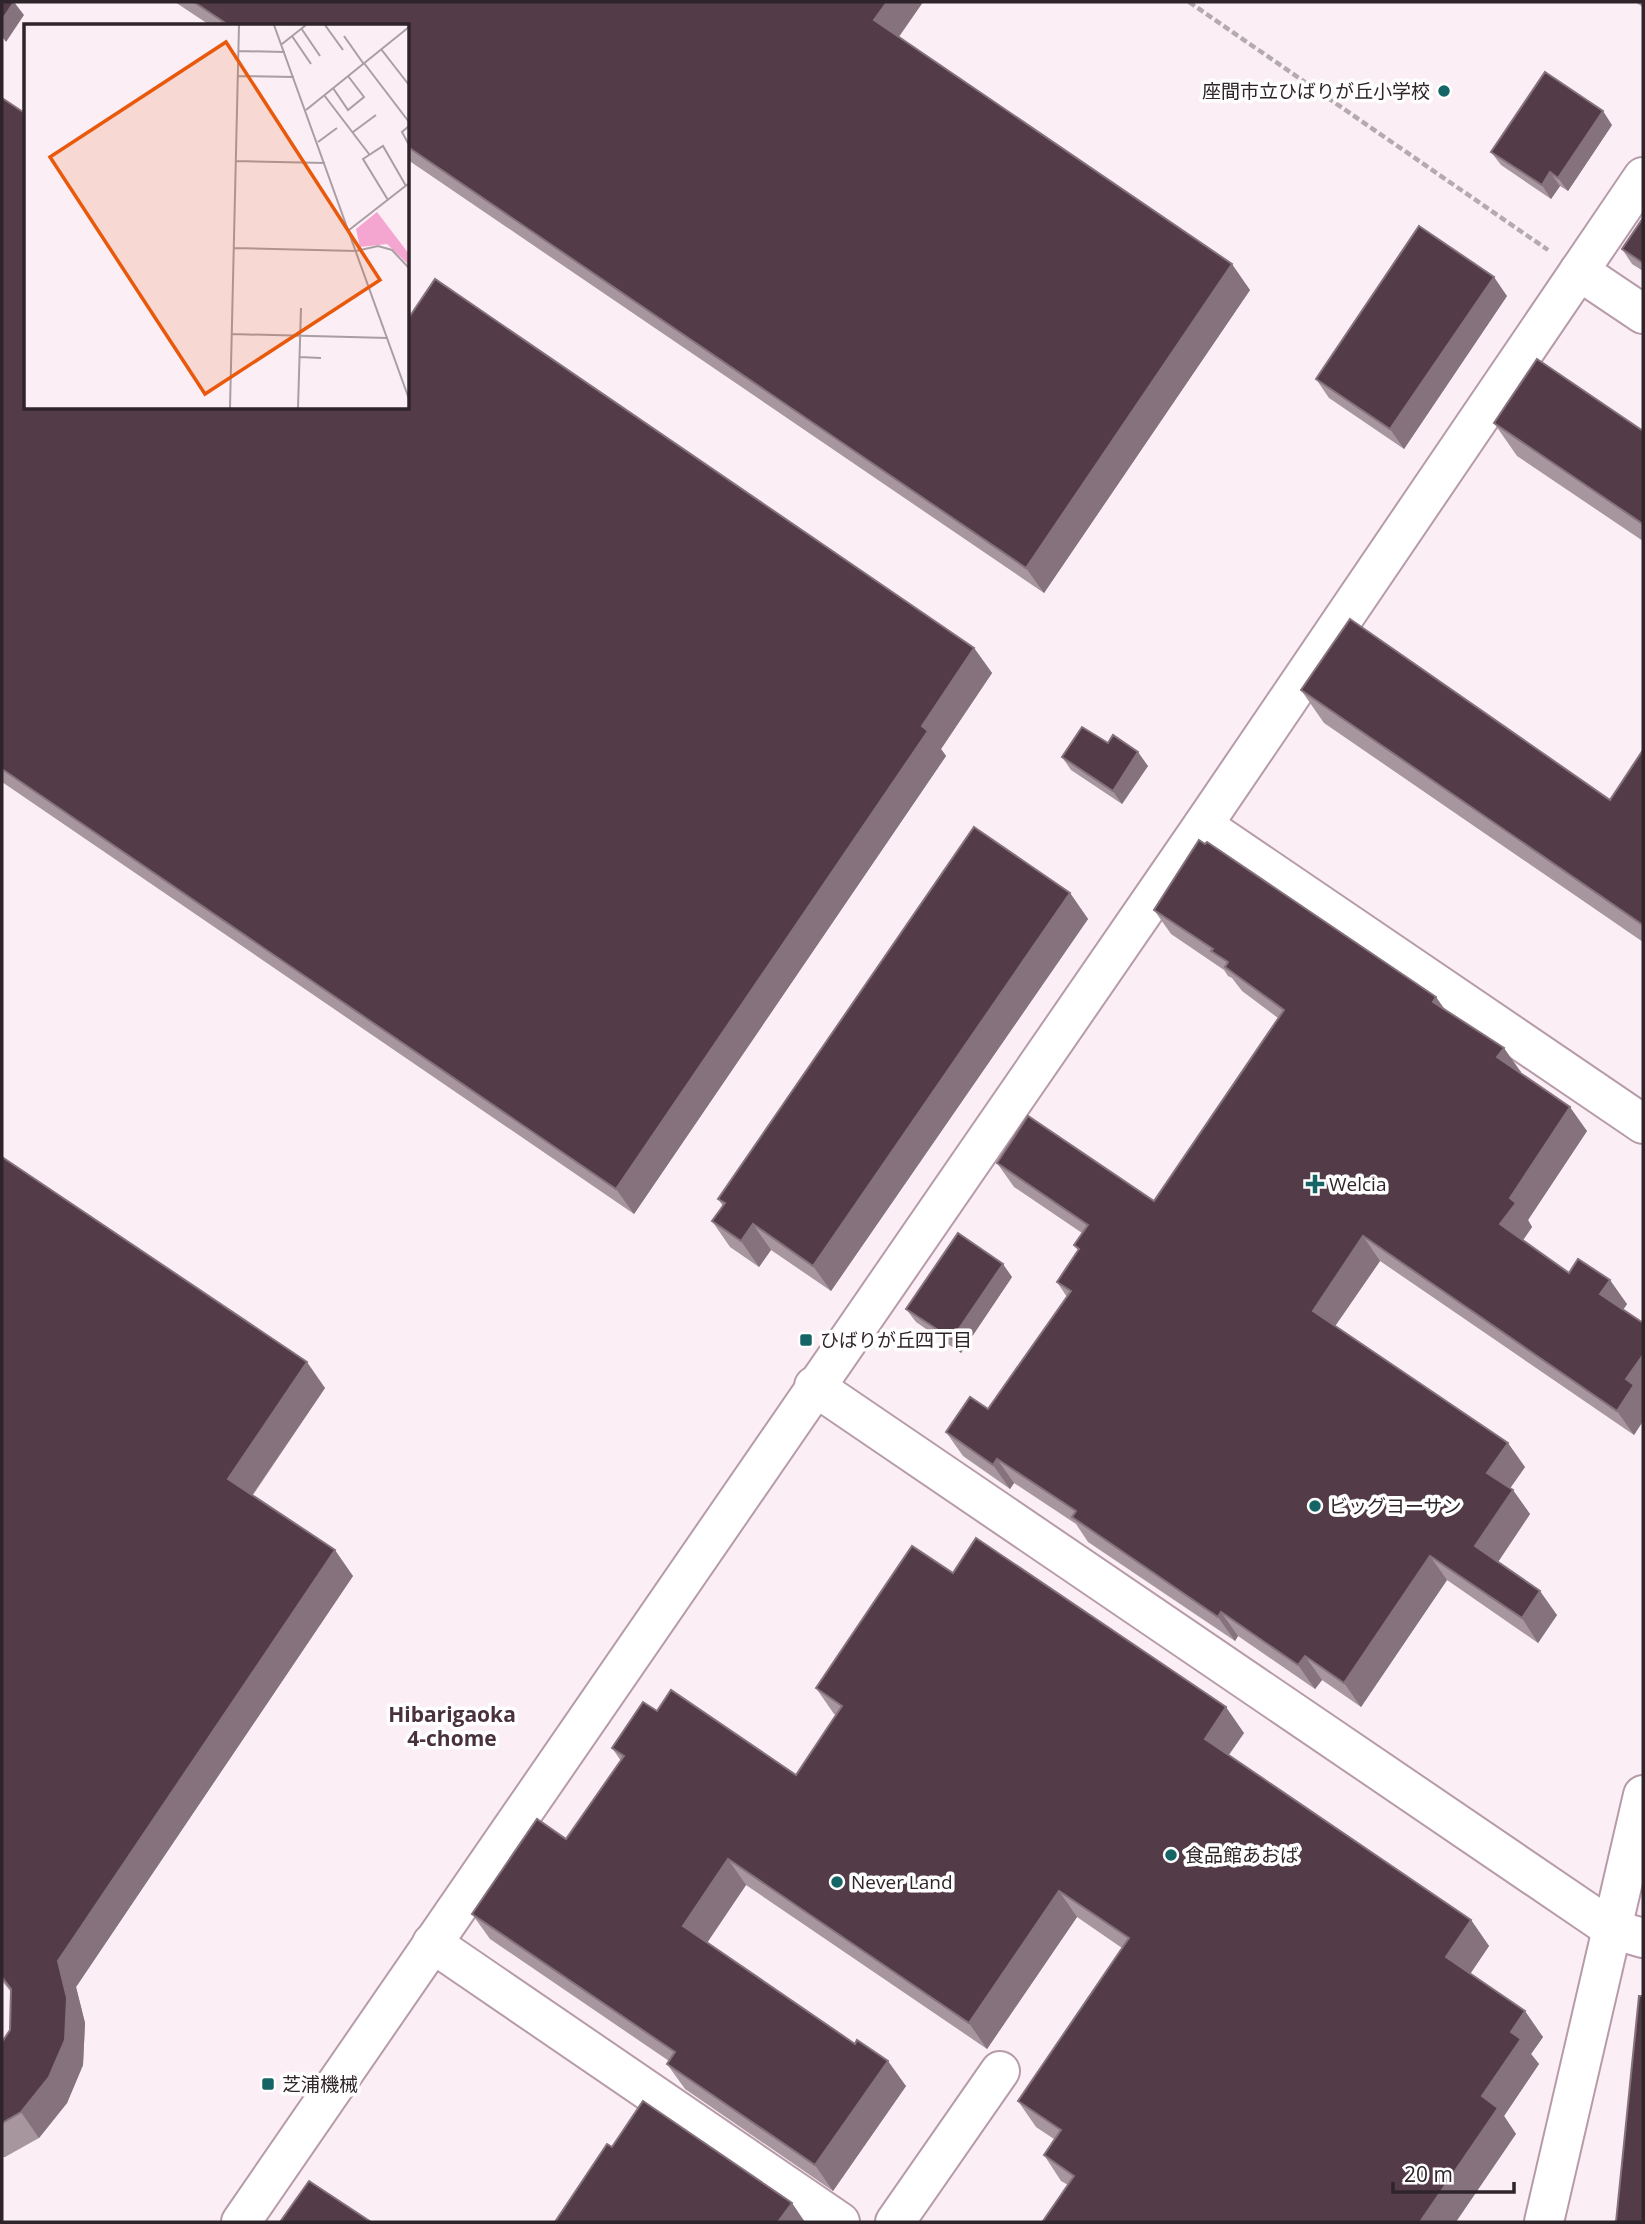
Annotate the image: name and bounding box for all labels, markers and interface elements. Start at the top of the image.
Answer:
inset map [24,24,410,410]
place label: 座間市立ひばりが丘小学校 [1202,78,1430,104]
marker: 座間市立ひばりが丘小学校 [1436,83,1452,99]
place label: Welcia [1329,1171,1386,1197]
marker: Welcia [1307,1176,1323,1192]
place label: ひばりが丘四丁目 [820,1327,972,1353]
marker: ひばりが丘四丁目 [798,1332,814,1348]
place label: ビッグヨーサン [1329,1493,1462,1519]
marker: ビッグヨーサン [1307,1498,1323,1514]
district label: Hibarigaoka 4-chome [388,1700,516,1752]
place label: 食品館あおば [1185,1842,1299,1868]
marker: 食品館あおば [1163,1847,1179,1863]
place label: Never Land [851,1869,953,1895]
marker: Never Land [829,1874,845,1890]
place label: 芝浦機械 [282,2071,358,2097]
marker: 芝浦機械 [260,2076,276,2092]
scale bar [1393,2150,1514,2194]
text: 20 m [1404,2160,1453,2188]

